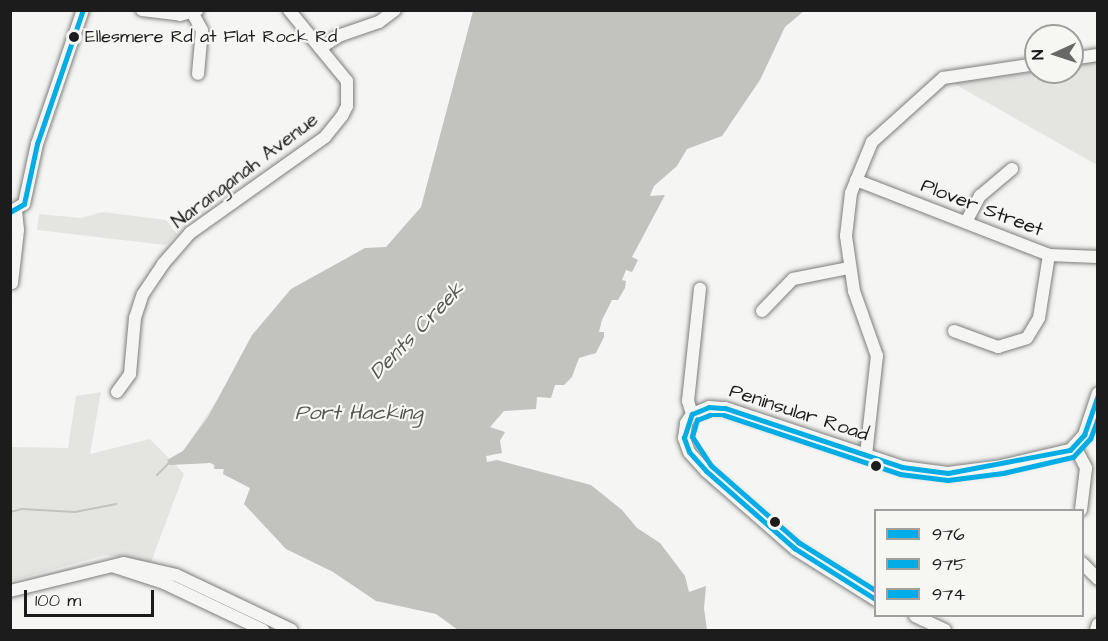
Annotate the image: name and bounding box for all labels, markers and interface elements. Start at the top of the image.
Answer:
north arrow [1024,24,1084,84]
place label: Ellesmere Rd at Flat Rock Rd [85,26,337,48]
marker: Ellesmere Rd at Flat Rock Rd [68,31,80,43]
text: N [1027,49,1049,60]
street label: Naranganah Avenue [167,108,323,234]
street label: Plover Street [917,174,1047,242]
water label: Dents Creek [365,277,469,385]
street label: Peninsular Road [726,379,872,447]
water label: Port Hacking [295,400,423,426]
unlabelled marker [870,460,882,472]
legend [874,509,1084,617]
unlabelled marker [769,516,781,528]
text: 976 [932,522,965,547]
text: 975 [932,552,966,577]
scale bar [27,578,158,616]
text: 974 [932,582,966,607]
text: 100 m [35,588,81,613]

